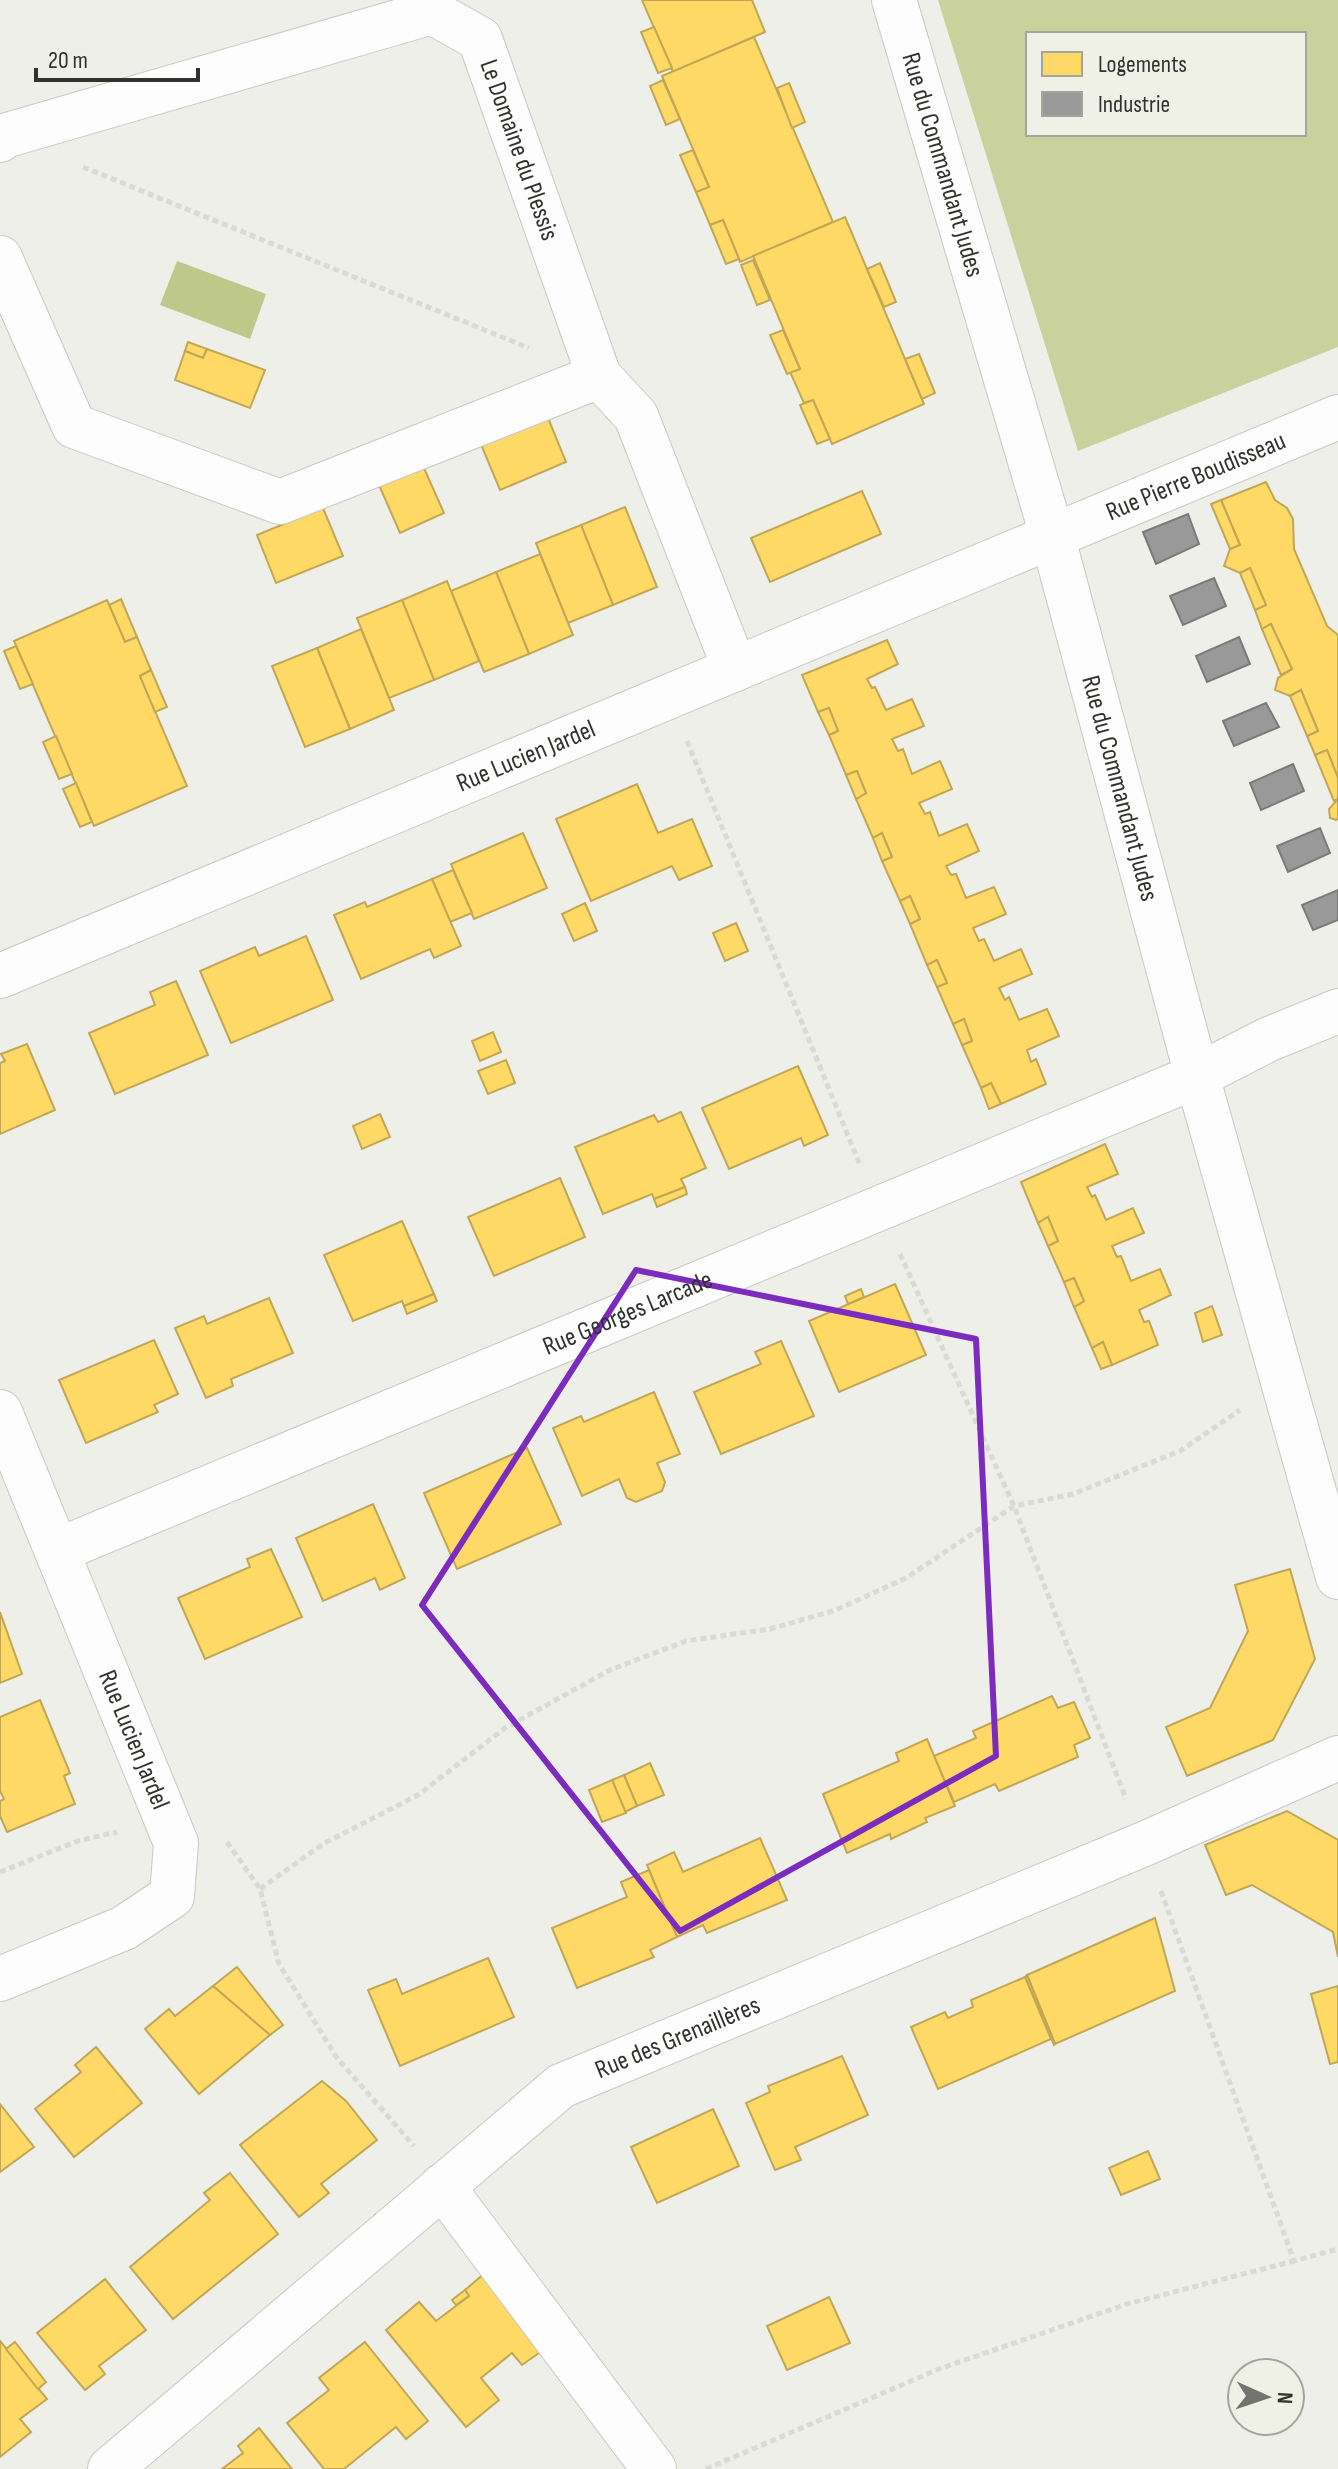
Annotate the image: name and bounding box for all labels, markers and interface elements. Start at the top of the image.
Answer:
scale bar [36,32,198,82]
legend [1026,32,1306,136]
text: 20 m [48,46,88,75]
street label: Rue du Commandant Judes [895,49,990,281]
text: Logements [1098,50,1187,79]
street label: Le Domaine du Plessis [473,55,565,244]
text: Industrie [1098,90,1170,119]
street label: Rue Pierre Boudisseau [1101,425,1290,528]
street label: Rue du Commandant Judes [1075,672,1165,904]
street label: Rue Lucien Jardel [452,714,600,799]
street label: Rue Georges Larcade [538,1264,717,1362]
street label: Rue Lucien Jardel [92,1666,176,1814]
street label: Rue des Grenaillères [591,1990,765,2086]
north arrow [1226,2357,1306,2437]
text: N [1271,2391,1298,2405]

